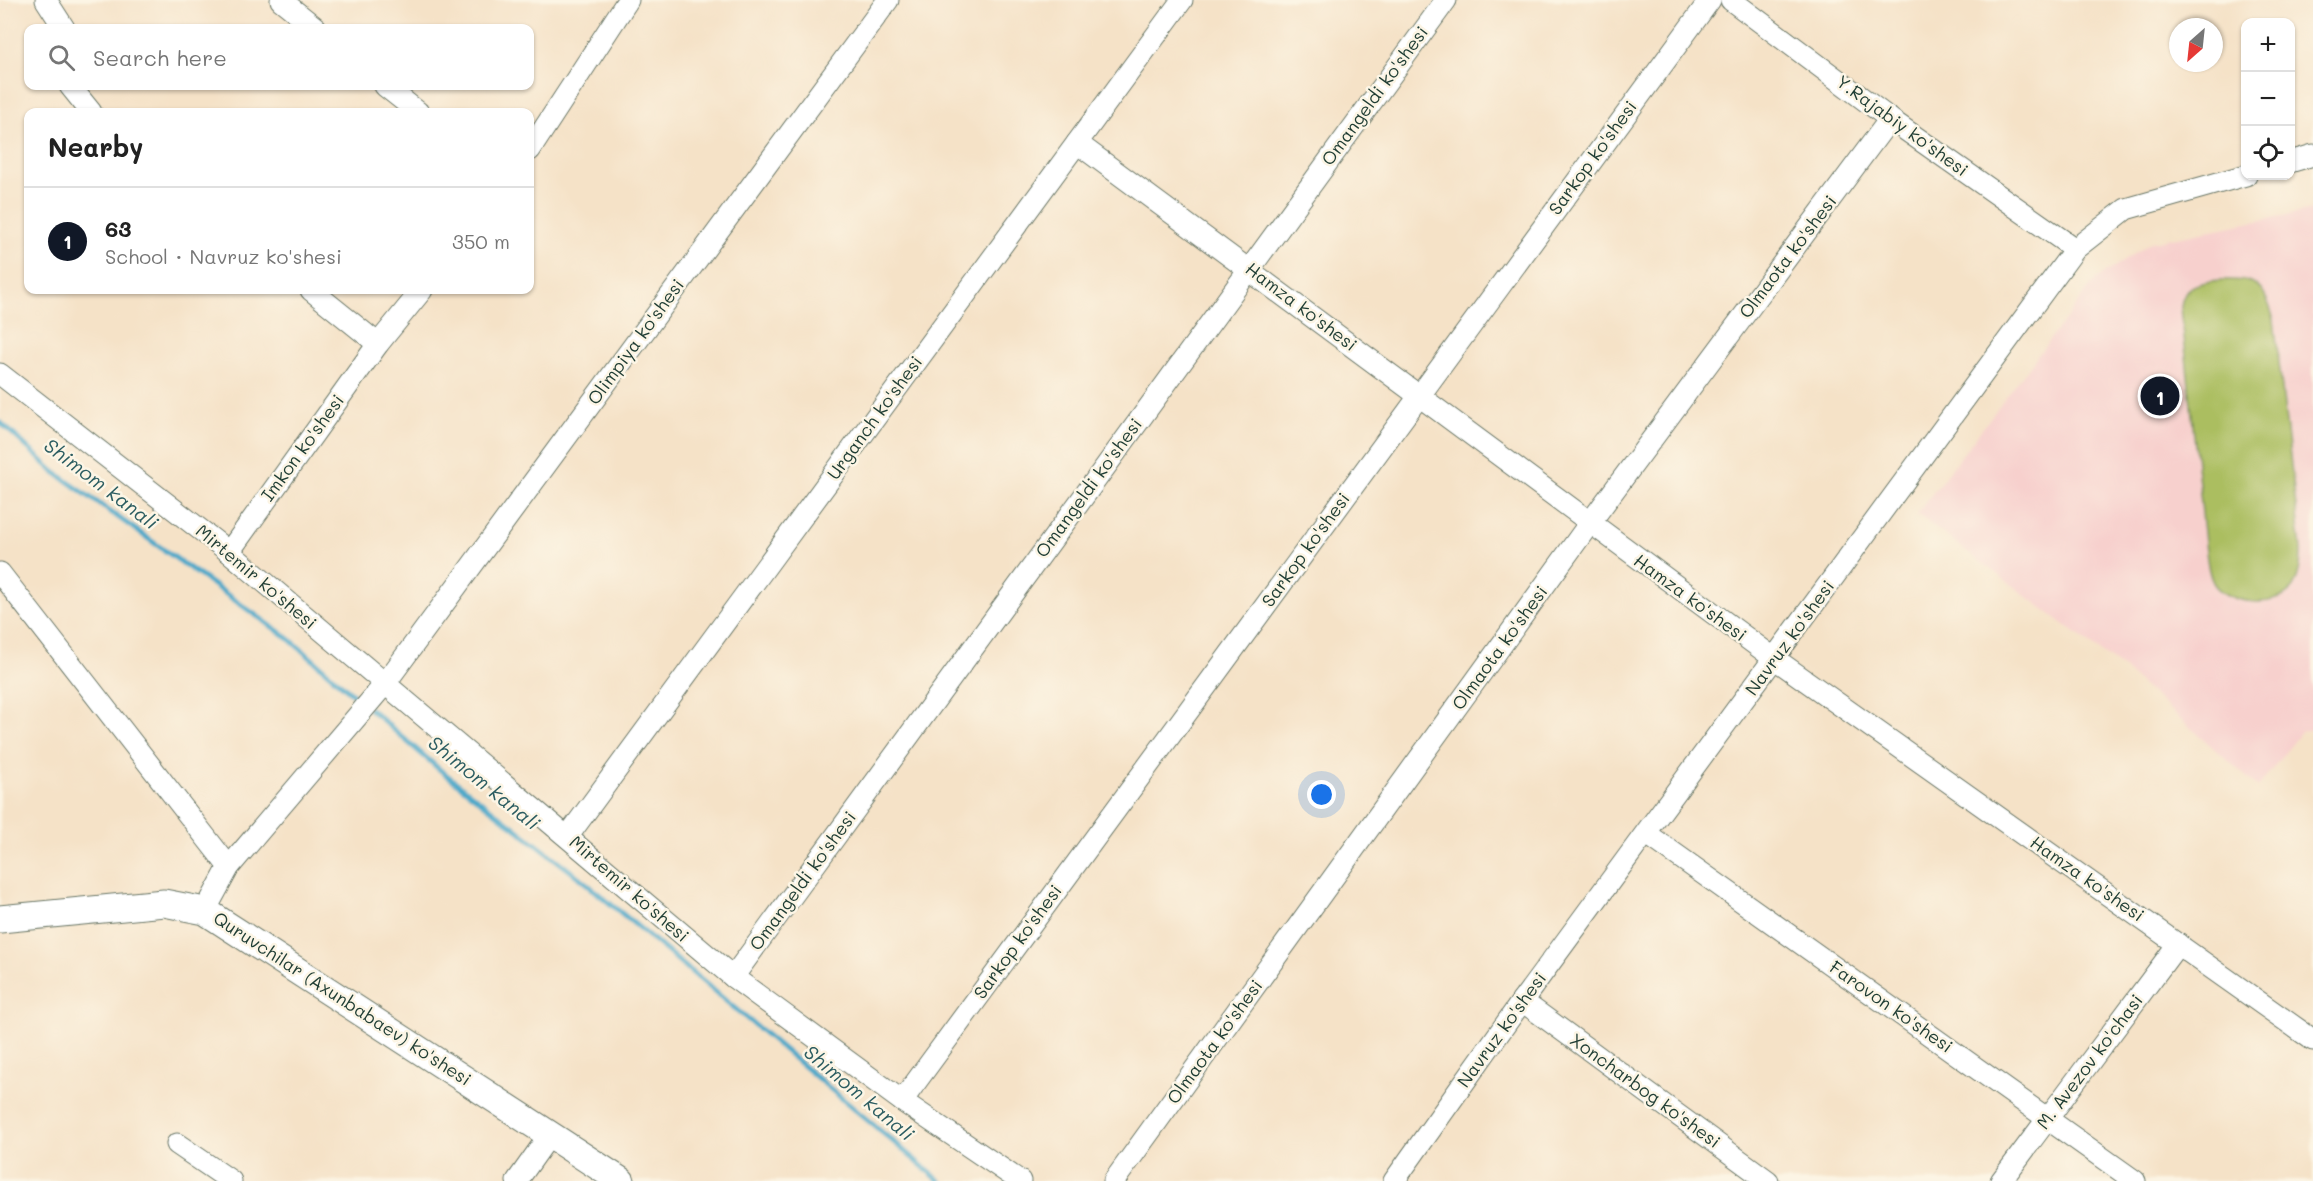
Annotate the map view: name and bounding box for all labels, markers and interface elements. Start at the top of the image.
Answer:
north arrow [2169,18,2223,72]
map controls [2241,18,2295,180]
button: + [2241,18,2295,72]
street label: Omangeldi ko'shesi [1315,21,1433,170]
search box [24,24,534,90]
icon: search [45,41,78,74]
text: Search here [93,43,227,72]
street label: Y.Rajabiy ko'shesi [1832,69,1973,181]
button: − [2241,72,2295,126]
street label: Sarkop ko'shesi [1543,95,1642,219]
button: locate [2241,126,2295,180]
text: Nearby [48,130,143,164]
street label: Olmaota ko'shesi [1733,190,1841,323]
text: 63 [105,214,132,243]
text: 1 [63,228,72,254]
text: 350 m [452,228,510,254]
text: School · Navruz ko'shesi [105,243,342,269]
street label: Hamza ko'shesi [1241,256,1362,356]
street label: Olimpiya ko'shesi [581,274,689,409]
street label: Urganch ko'shesi [821,351,927,484]
pin: 1 [2140,374,2180,418]
street label: Imkon ko'shesi [255,389,349,506]
street label: Omangeldi ko'shesi [1029,413,1147,562]
water label: Shimom kanali [39,432,165,535]
street label: Sarkop ko'shesi [1256,487,1355,611]
street label: Mirtemir ko'shesi [191,518,322,634]
street label: Hamza ko'shesi [1629,548,1752,646]
street label: Navruz ko'shesi [1739,575,1839,700]
street label: Olmaota ko'shesi [1446,580,1553,715]
water label: Shimom kanali [423,729,547,836]
your location [1307,780,1336,809]
street label: Omangeldi ko'shesi [743,806,861,955]
street label: Mirtemir ko'shesi [565,830,695,947]
street label: Hamza ko'shesi [2026,830,2149,926]
street label: Sarkop ko'shesi [968,879,1067,1003]
street label: Quruvchilar (Axunbabaev) ko'shesi [209,906,476,1091]
street label: Farovon ko'shesi [1825,955,1958,1058]
street label: Navruz ko'shesi [1451,967,1551,1092]
street label: Olmaota ko'shesi [1161,974,1268,1109]
street label: M. Avezov ko'chasi [2031,989,2148,1134]
street label: Xoncharbog ko'shesi [1566,1027,1726,1153]
water label: Shimom kanali [799,1038,921,1147]

